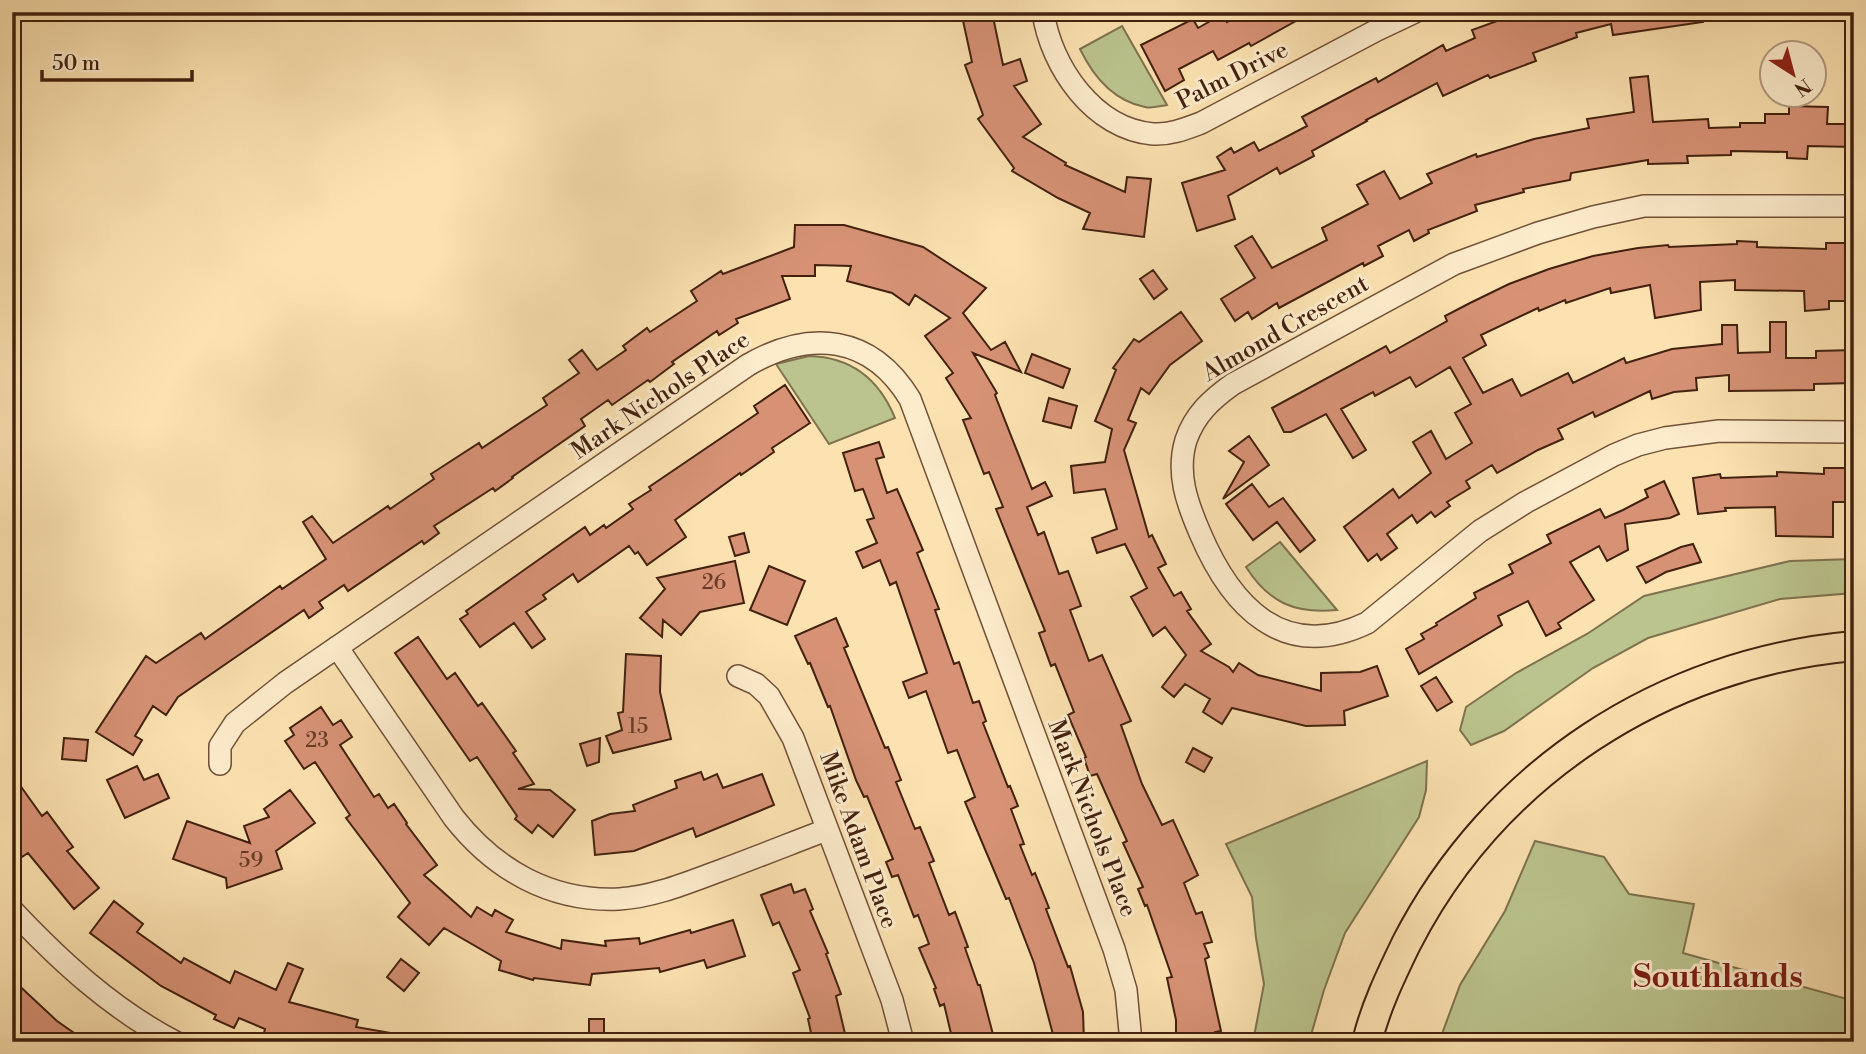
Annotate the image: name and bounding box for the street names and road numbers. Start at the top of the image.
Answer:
street label: Palm Drive [1172,35,1293,117]
street label: Almond Crescent [1196,269,1375,389]
street label: Mark Nichols Place [566,325,756,467]
street label: Mark Nichols Place [1041,715,1143,921]
street label: Mike Adam Place [812,748,904,933]

